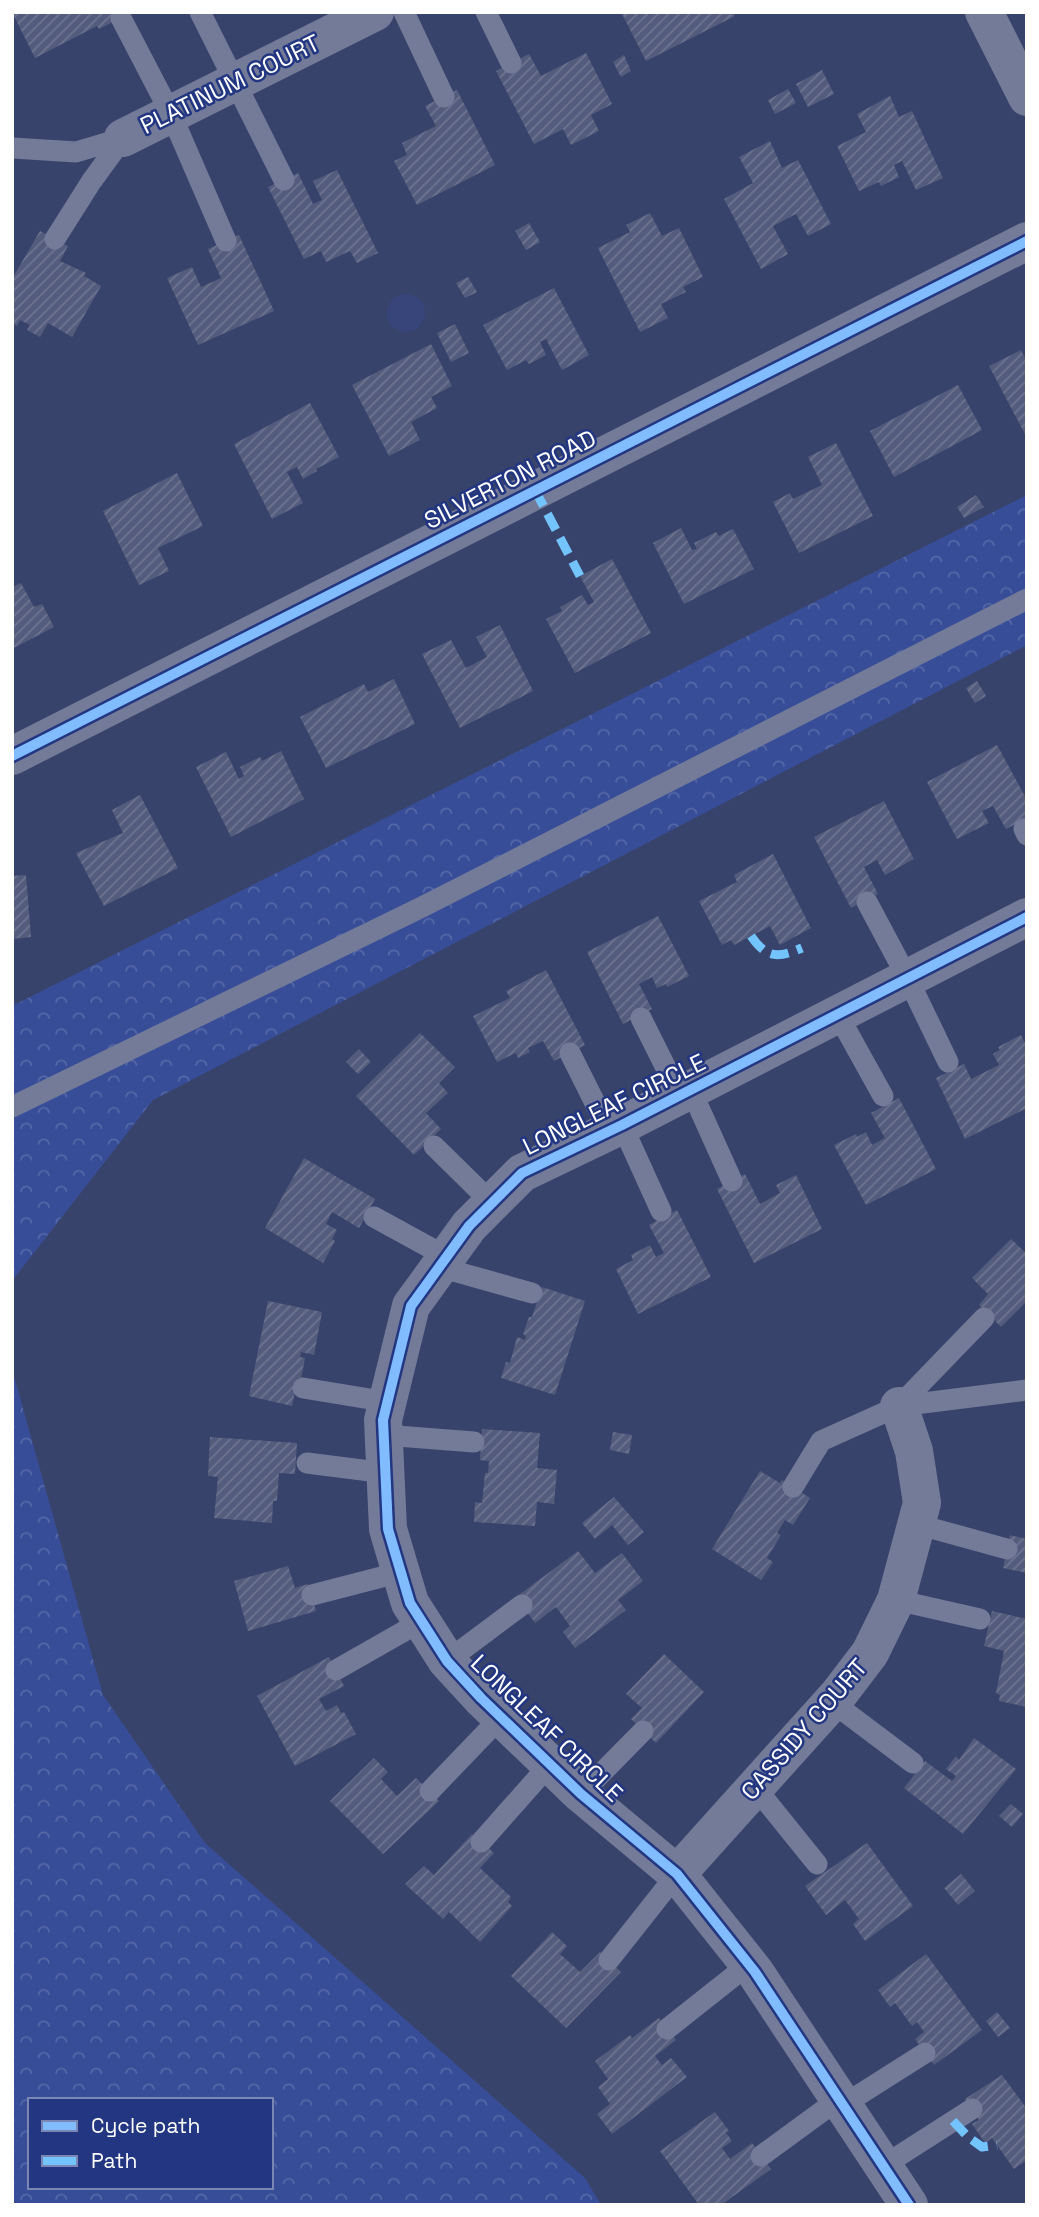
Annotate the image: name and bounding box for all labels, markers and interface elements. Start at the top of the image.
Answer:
street label: PLATINUM COURT [135,27,325,141]
street label: SILVERTON ROAD [419,422,601,536]
street label: LONGLEAF CIRCLE [517,1046,711,1162]
street label: LONGLEAF CIRCLE [464,1647,630,1809]
street label: CASSIDY COURT [734,1652,874,1806]
legend [28,2098,273,2189]
text: Cycle path [91,2112,200,2139]
text: Path [91,2147,137,2174]

